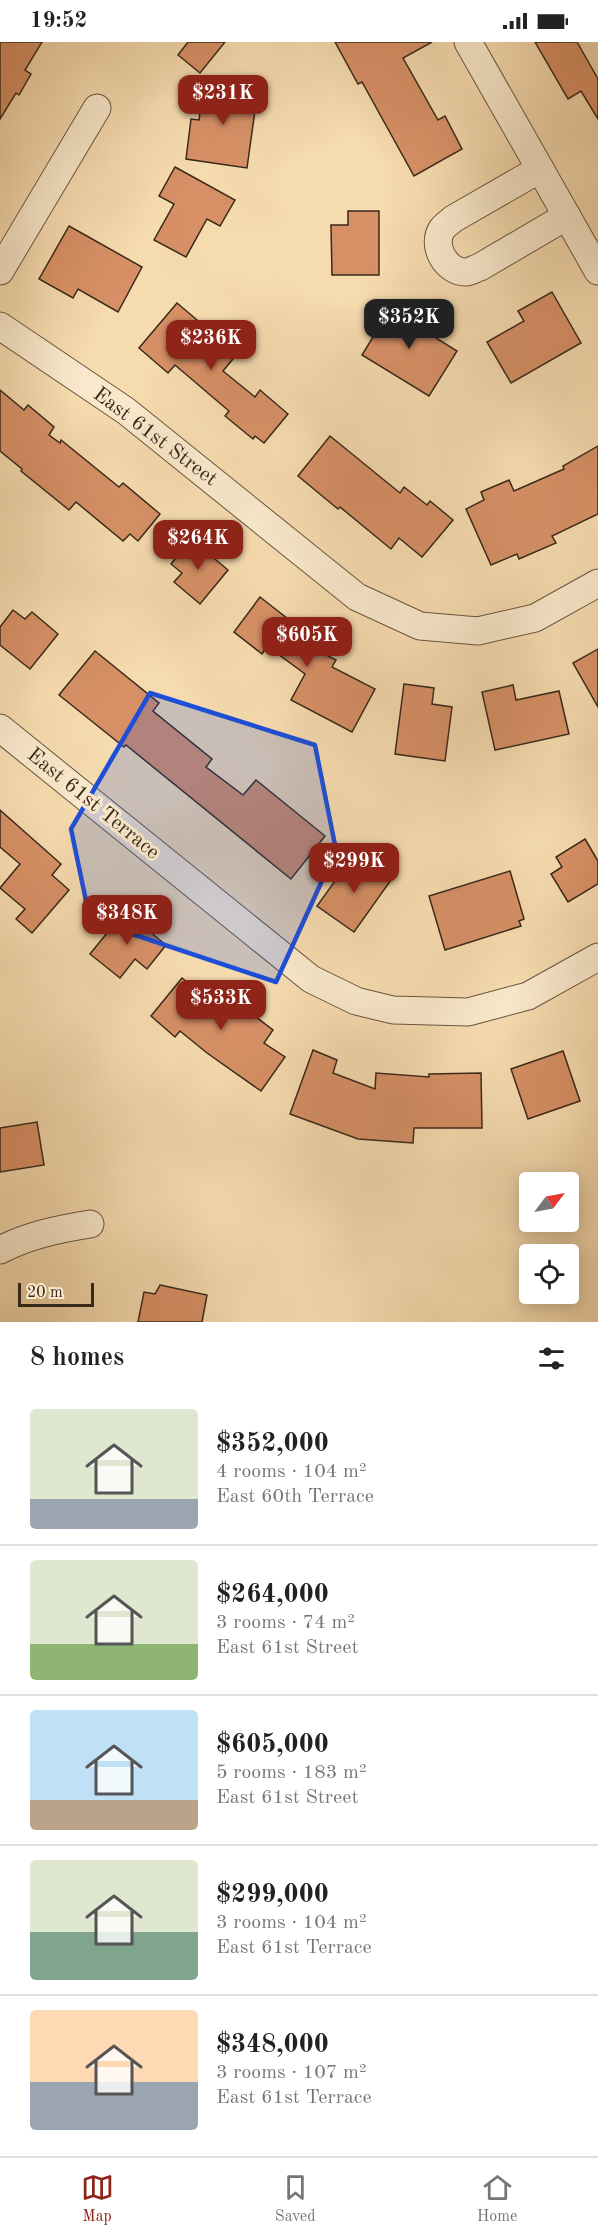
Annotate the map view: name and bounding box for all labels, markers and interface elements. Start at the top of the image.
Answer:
text: 19:52 [30,10,87,32]
pin: $231K [181,75,265,126]
text: $231K [192,84,254,104]
pin: $352K [367,299,451,350]
text: $352K [378,308,440,328]
pin: $236K [169,320,253,371]
text: $236K [180,329,242,349]
street label: East 61st Street [89,384,221,490]
pin: $264K [156,520,240,571]
text: $264K [167,529,229,549]
pin: $605K [265,617,349,668]
text: $605K [276,626,338,646]
street label: East 61st Terrace [23,744,163,864]
pin: $299K [312,843,396,894]
text: $299K [323,852,385,872]
pin: $348K [85,895,169,946]
text: $348K [96,904,158,924]
pin: $533K [179,980,263,1031]
text: $533K [190,989,252,1009]
north arrow [519,1172,579,1232]
map controls [519,1172,579,1304]
button: locate [519,1244,579,1304]
scale bar [18,1280,94,1308]
text: 20 m [27,1285,63,1301]
icon: filters [535,1342,568,1375]
text: 8 homes [30,1345,124,1371]
text: $352,000 [216,1431,329,1457]
icon: home [78,1433,150,1505]
text: 4 rooms · 104 m² [216,1462,366,1482]
text: East 60th Terrace [216,1487,374,1507]
text: $264,000 [216,1582,329,1608]
icon: home [78,1584,150,1656]
text: 3 rooms · 74 m² [216,1613,355,1633]
text: East 61st Street [216,1638,358,1658]
text: $605,000 [216,1732,329,1758]
icon: home [78,1734,150,1806]
text: 5 rooms · 183 m² [216,1763,366,1783]
text: East 61st Street [216,1788,358,1808]
text: $299,000 [216,1882,329,1908]
icon: home [78,1884,150,1956]
text: 3 rooms · 104 m² [216,1913,366,1933]
text: East 61st Terrace [216,1938,372,1958]
text: $348,000 [216,2032,329,2058]
icon: home [78,2034,150,2106]
text: 3 rooms · 107 m² [216,2063,366,2083]
text: East 61st Terrace [216,2088,372,2108]
tab: Map [81,2171,114,2227]
tab: Saved [275,2171,316,2227]
tab: Home [477,2171,517,2227]

